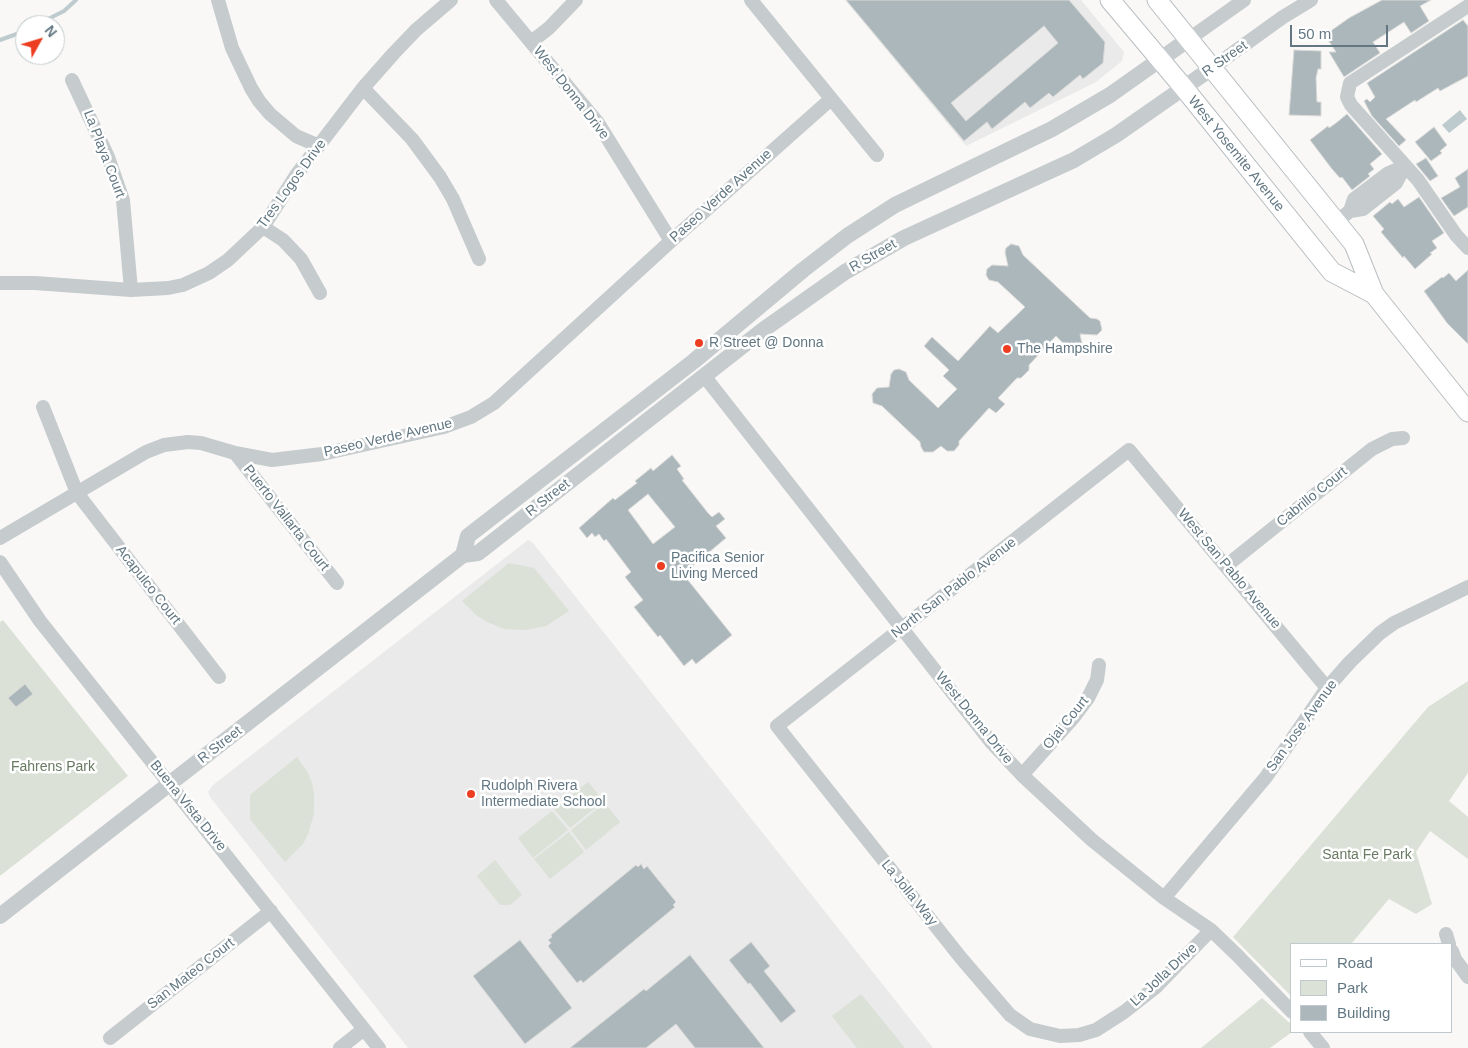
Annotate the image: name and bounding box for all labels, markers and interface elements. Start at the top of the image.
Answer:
north arrow [15,15,65,65]
scale bar [1293,15,1390,47]
text: N [41,22,60,40]
text: 50 m [1298,25,1331,42]
street label: R Street [1199,37,1251,81]
street label: West Donna Drive [529,43,613,143]
street label: West Yosemite Avenue [1184,93,1288,215]
street label: La Playa Court [80,108,128,200]
street label: Tres Logos Drive [254,136,330,232]
street label: Paseo Verde Avenue [667,146,775,246]
street label: R Street [847,236,899,276]
place label: R Street @ Donna [709,335,824,351]
marker: R Street @ Donna [693,337,705,349]
place label: The Hampshire [1017,341,1113,357]
marker: The Hampshire [1001,343,1013,355]
street label: Paseo Verde Avenue [322,415,454,461]
street label: Puerto Vallarta Court [239,462,333,574]
street label: Cabrillo Court [1273,464,1351,530]
street label: R Street [523,476,573,520]
street label: West San Pablo Avenue [1174,506,1284,632]
street label: North San Pablo Avenue [888,534,1020,642]
street label: Acapulco Court [112,542,184,628]
place label: Pacifica Senior Living Merced [671,550,764,582]
marker: Pacifica Senior Living Merced [655,560,667,572]
street label: West Donna Drive [932,669,1016,767]
street label: San Jose Avenue [1263,677,1341,775]
street label: Ojai Court [1040,693,1092,753]
street label: R Street [195,723,245,767]
street label: Buena Vista Drive [146,757,230,855]
park label: Fahrens Park [11,759,95,775]
place label: Rudolph Rivera Intermediate School [481,778,606,810]
marker: Rudolph Rivera Intermediate School [465,788,477,800]
park label: Santa Fe Park [1322,847,1412,863]
street label: La Jolla Way [877,857,941,929]
street label: San Mateo Court [144,935,238,1013]
street label: La Jolla Drive [1127,940,1201,1010]
legend [1290,943,1453,1033]
text: Road [1337,954,1373,971]
text: Park [1337,979,1368,996]
text: Building [1337,1004,1390,1021]

